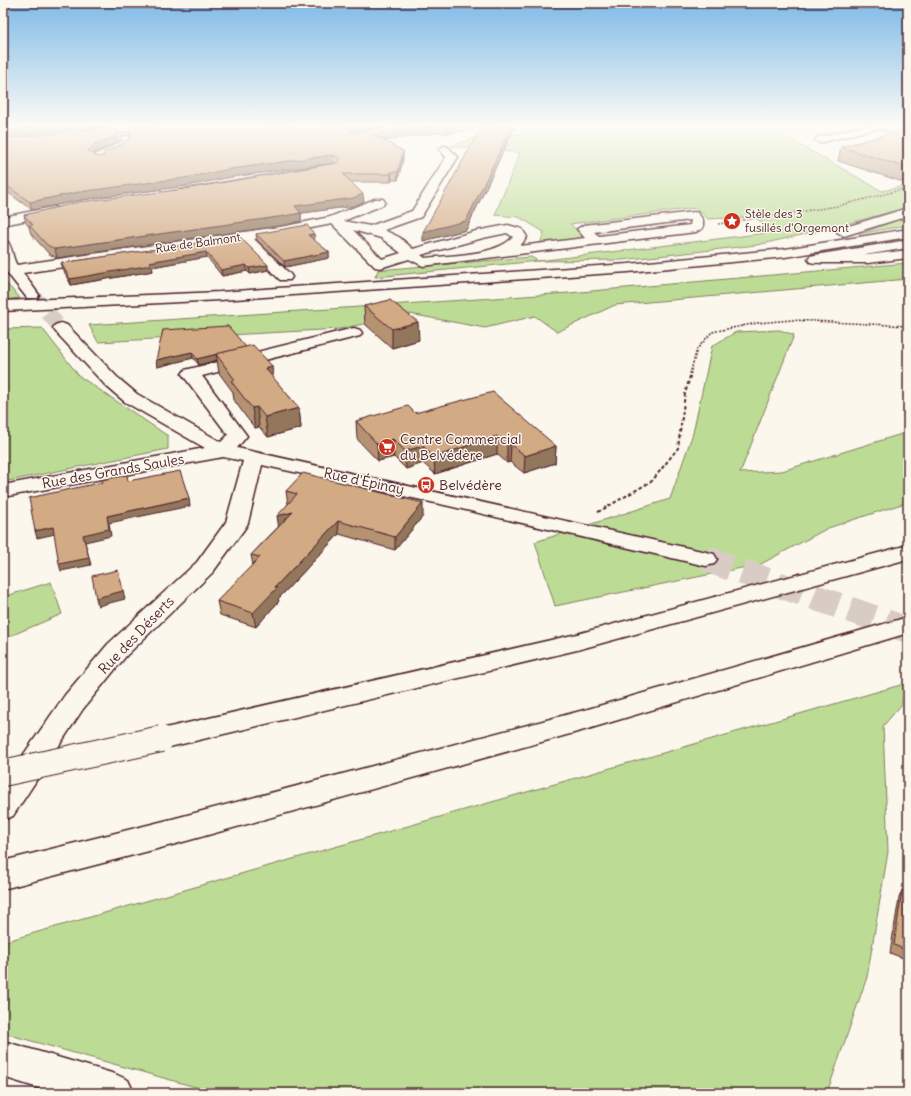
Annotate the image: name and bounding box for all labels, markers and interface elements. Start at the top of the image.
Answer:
place label: Stèle des 3 fusillés d'Orgemont [745,206,849,235]
place icon: Stèle des 3 fusillés d'Orgemont [722,211,742,231]
street label: Rue de Balmont [154,229,241,256]
place label: Centre Commercial du Belvédère [400,430,521,464]
supermarket icon: Centre Commercial du Belvédère [377,437,397,457]
street label: Rue des Grands Saules [41,450,185,492]
street label: Rue d'Épinay [322,464,406,498]
bus stop icon: Belvédère [416,475,436,495]
place label: Belvédère [439,476,502,494]
street label: Rue des Déserts [94,592,178,678]

